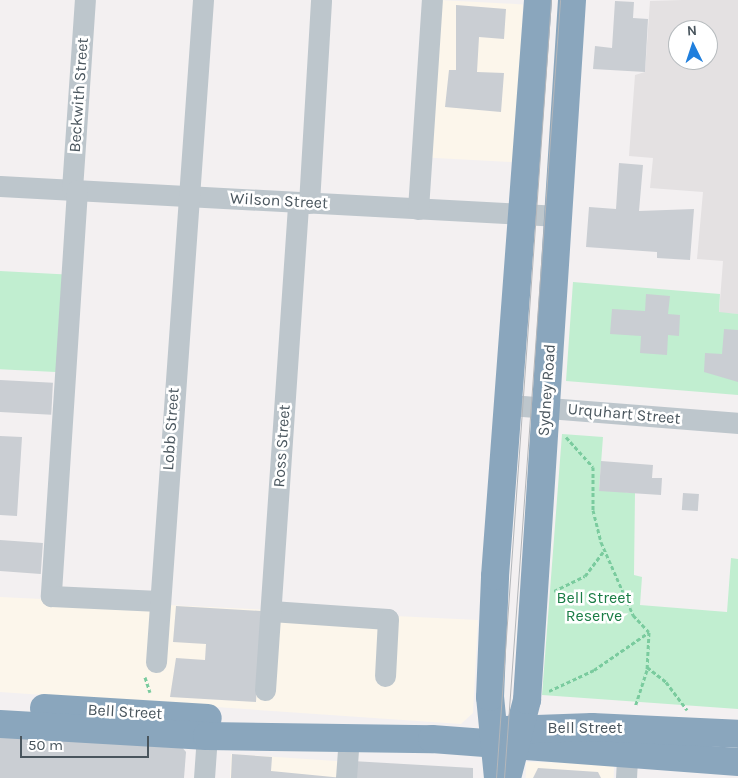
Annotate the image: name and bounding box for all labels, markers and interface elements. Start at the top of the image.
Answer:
north arrow [668,20,718,70]
text: N [686,22,698,39]
street label: Beckwith Street [65,37,93,153]
street label: Wilson Street [230,189,328,213]
street label: Sydney Road [534,343,560,437]
street label: Lobb Street [159,387,183,471]
street label: Urquhart Street [567,400,681,428]
street label: Ross Street [270,404,294,488]
park label: Bell Street Reserve [557,588,631,626]
street label: Bell Street [87,700,163,724]
street label: Bell Street [548,718,622,738]
scale bar [22,726,151,758]
text: 50 m [28,736,63,754]

